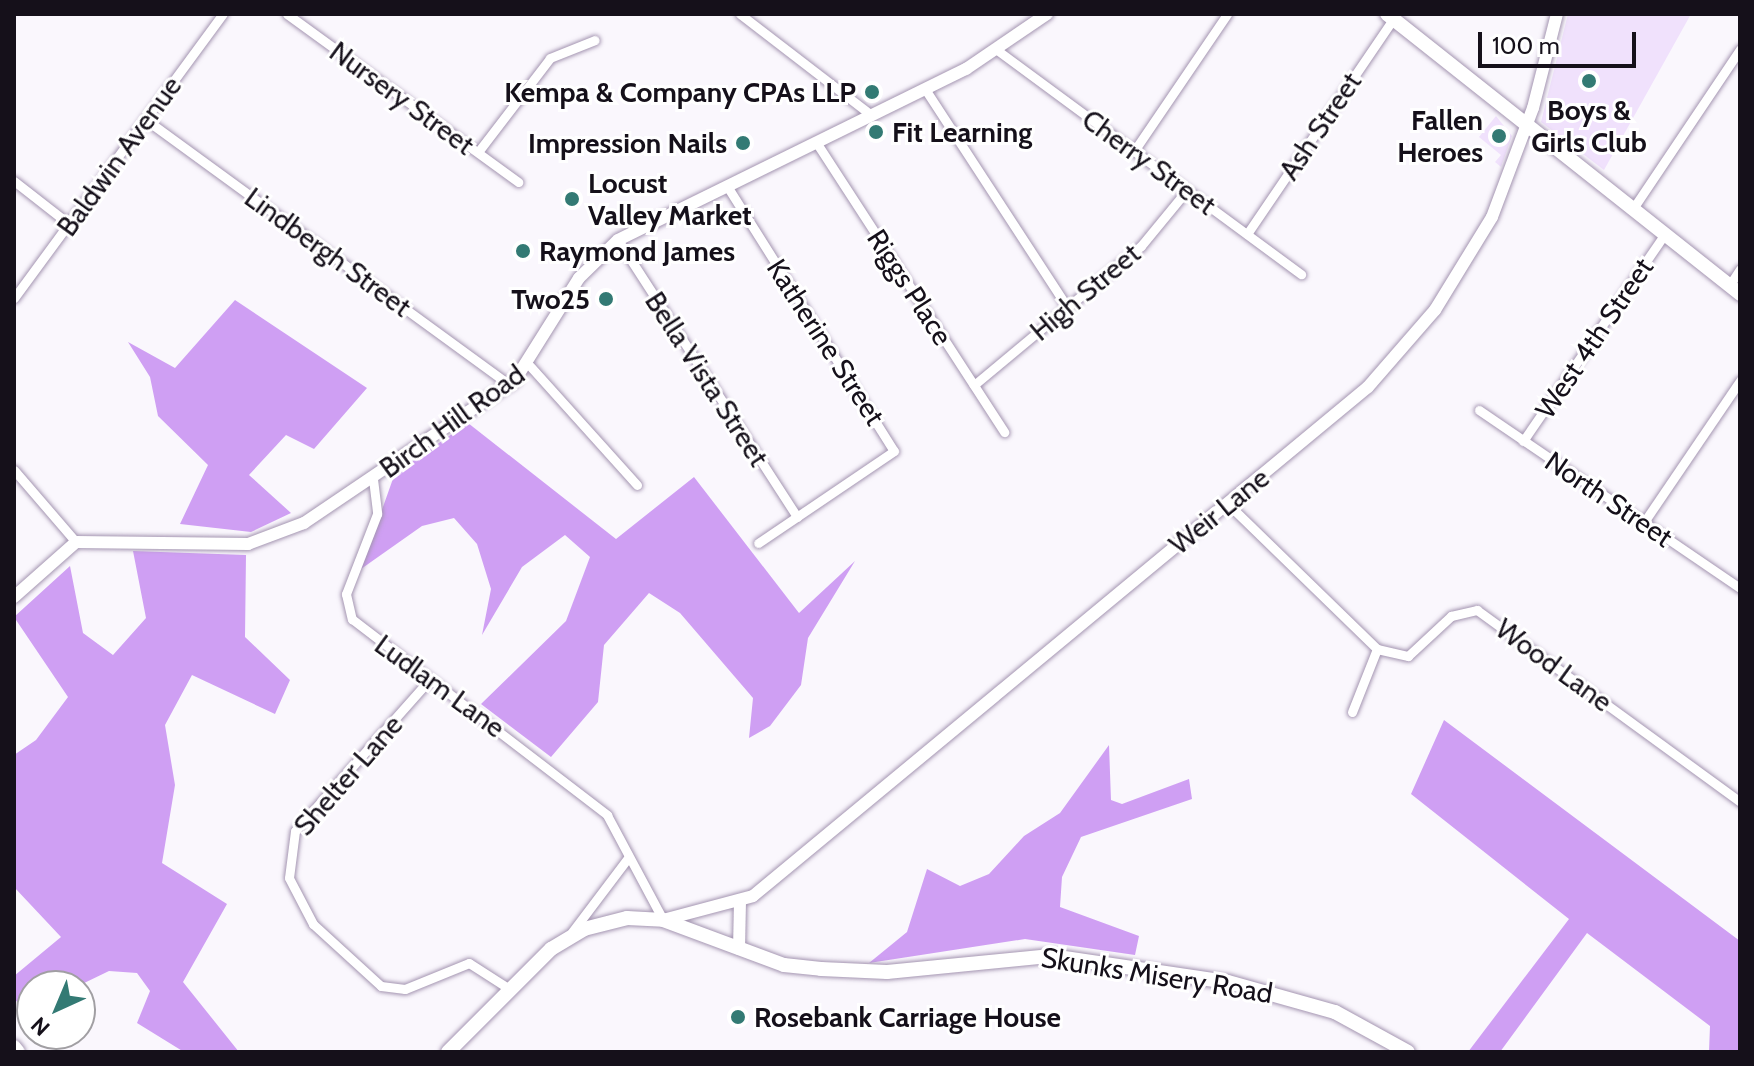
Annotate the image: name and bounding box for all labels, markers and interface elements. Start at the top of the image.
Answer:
scale bar [1482,16,1640,66]
text: 100 m [1492,31,1560,60]
street label: Nursery Street [323,34,481,162]
street label: Ash Street [1272,66,1368,186]
street label: Baldwin Avenue [50,70,188,242]
marker: Boys & Girls Club [1580,72,1598,90]
place label: Kempa & Company CPAs LLP [504,75,856,109]
marker: Kempa & Company CPAs LLP [863,83,881,101]
place label: Boys & Girls Club [1531,93,1647,159]
street label: Cherry Street [1076,102,1222,222]
place label: Fallen Heroes [1397,103,1483,169]
place label: Fit Learning [892,115,1032,149]
marker: Fit Learning [867,123,885,141]
place label: Impression Nails [528,126,727,160]
marker: Fallen Heroes [1490,127,1508,145]
marker: Impression Nails [734,134,752,152]
place label: Locust Valley Market [588,166,752,232]
street label: Lindbergh Street [238,180,418,324]
marker: Locust Valley Market [563,190,581,208]
street label: Riggs Place [860,223,960,351]
place label: Raymond James [539,234,735,268]
street label: High Street [1023,236,1147,348]
marker: Raymond James [514,242,532,260]
street label: West 4th Street [1528,251,1660,425]
street label: Katherine Street [760,253,892,431]
place label: Two25 [511,282,590,316]
street label: Bella Vista Street [638,286,776,472]
marker: Two25 [597,290,615,308]
street label: Birch Hill Road [373,357,531,485]
street label: North Street [1539,444,1679,554]
street label: Weir Lane [1162,461,1276,561]
street label: Wood Lane [1489,612,1619,718]
street label: Ludlam Lane [368,628,512,744]
street label: Shelter Lane [287,708,409,842]
street label: Skunks Misery Road [1039,940,1275,1010]
north arrow [16,970,96,1050]
place label: Rosebank Carriage House [754,1000,1061,1034]
marker: Rosebank Carriage House [729,1008,747,1026]
text: N [25,1011,55,1041]

